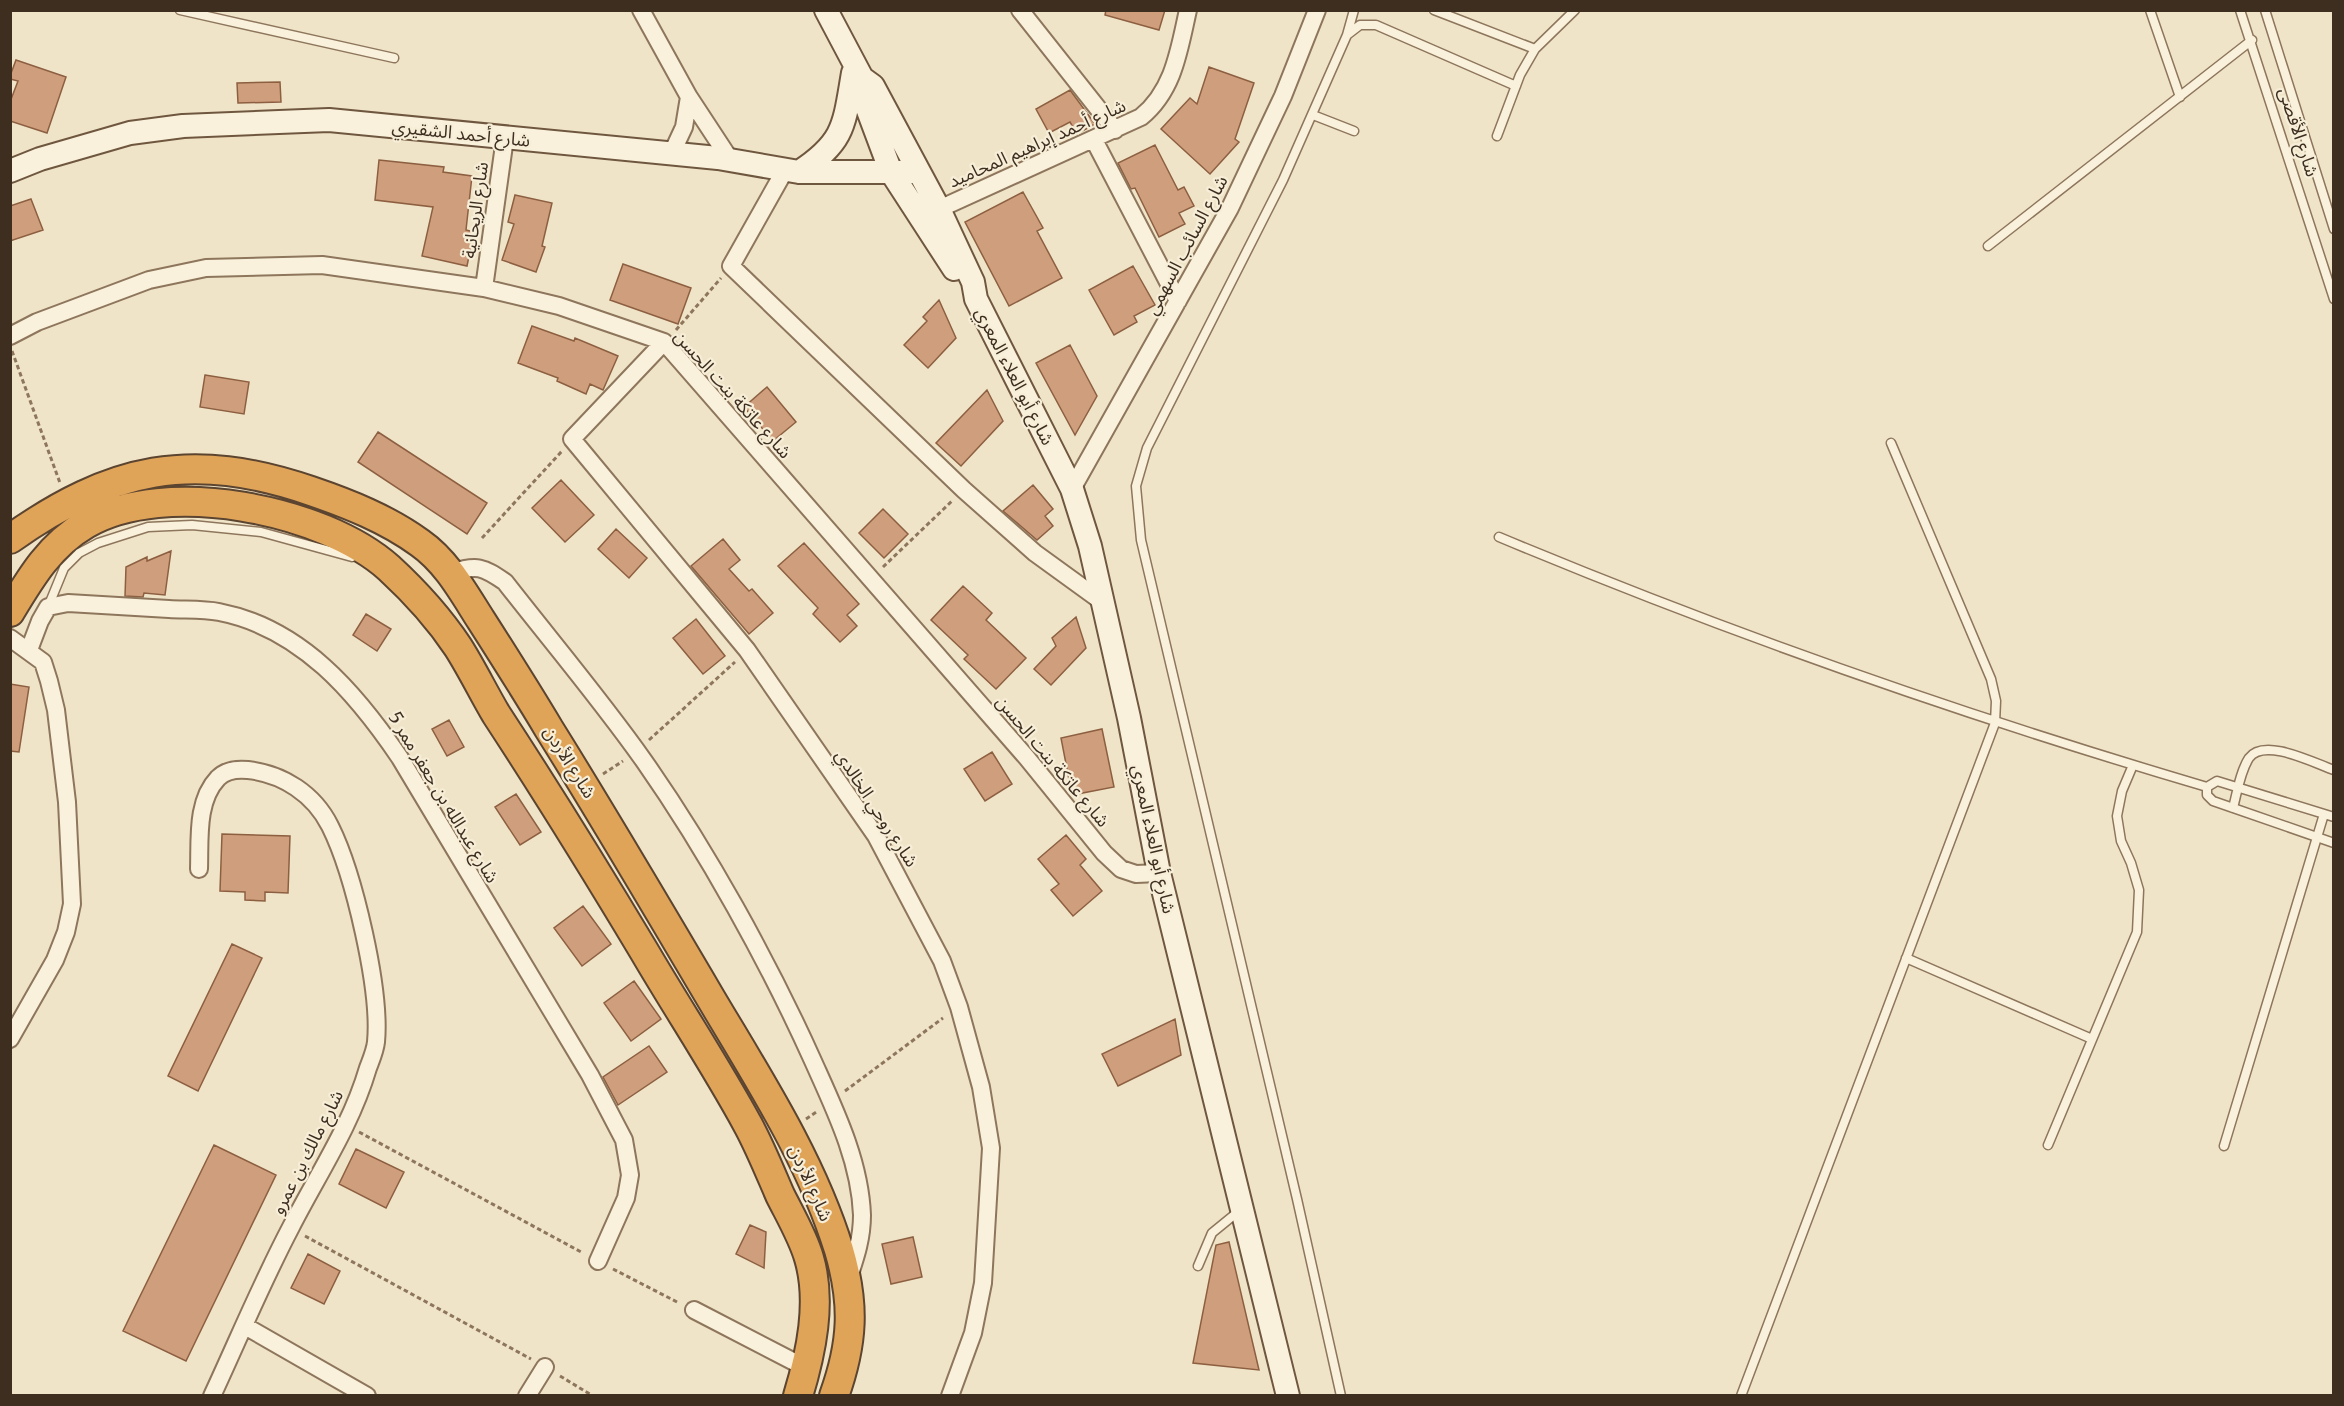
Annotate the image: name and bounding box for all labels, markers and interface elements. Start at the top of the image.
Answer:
street label: شارع الأقصى [2271,84,2324,180]
street label: شارع أحمد إبراهيم المحاميد [945,94,1130,195]
street label: شارع أحمد الشقيري [390,114,531,155]
street label: شارع الريحانية [457,160,496,260]
street label: شارع السائب السهمي [1140,171,1235,320]
street label: شارع أبو العلاء المعري [968,303,1060,450]
street label: شارع عاتكة بنت الحسن [667,325,797,465]
street label: شارع عاتكة بنت الحسن [989,690,1115,834]
street label: شارع عبدالله بن جعفر ممر 5 [381,707,504,888]
street label: شارع الأردن [536,722,601,804]
street label: شارع روحي الخالدي [828,745,924,873]
street label: شارع أبو العلاء المعري [1124,762,1181,916]
street label: شارع مالك بن عمرو [266,1086,351,1219]
street label: شارع الأردن [781,1141,838,1226]

